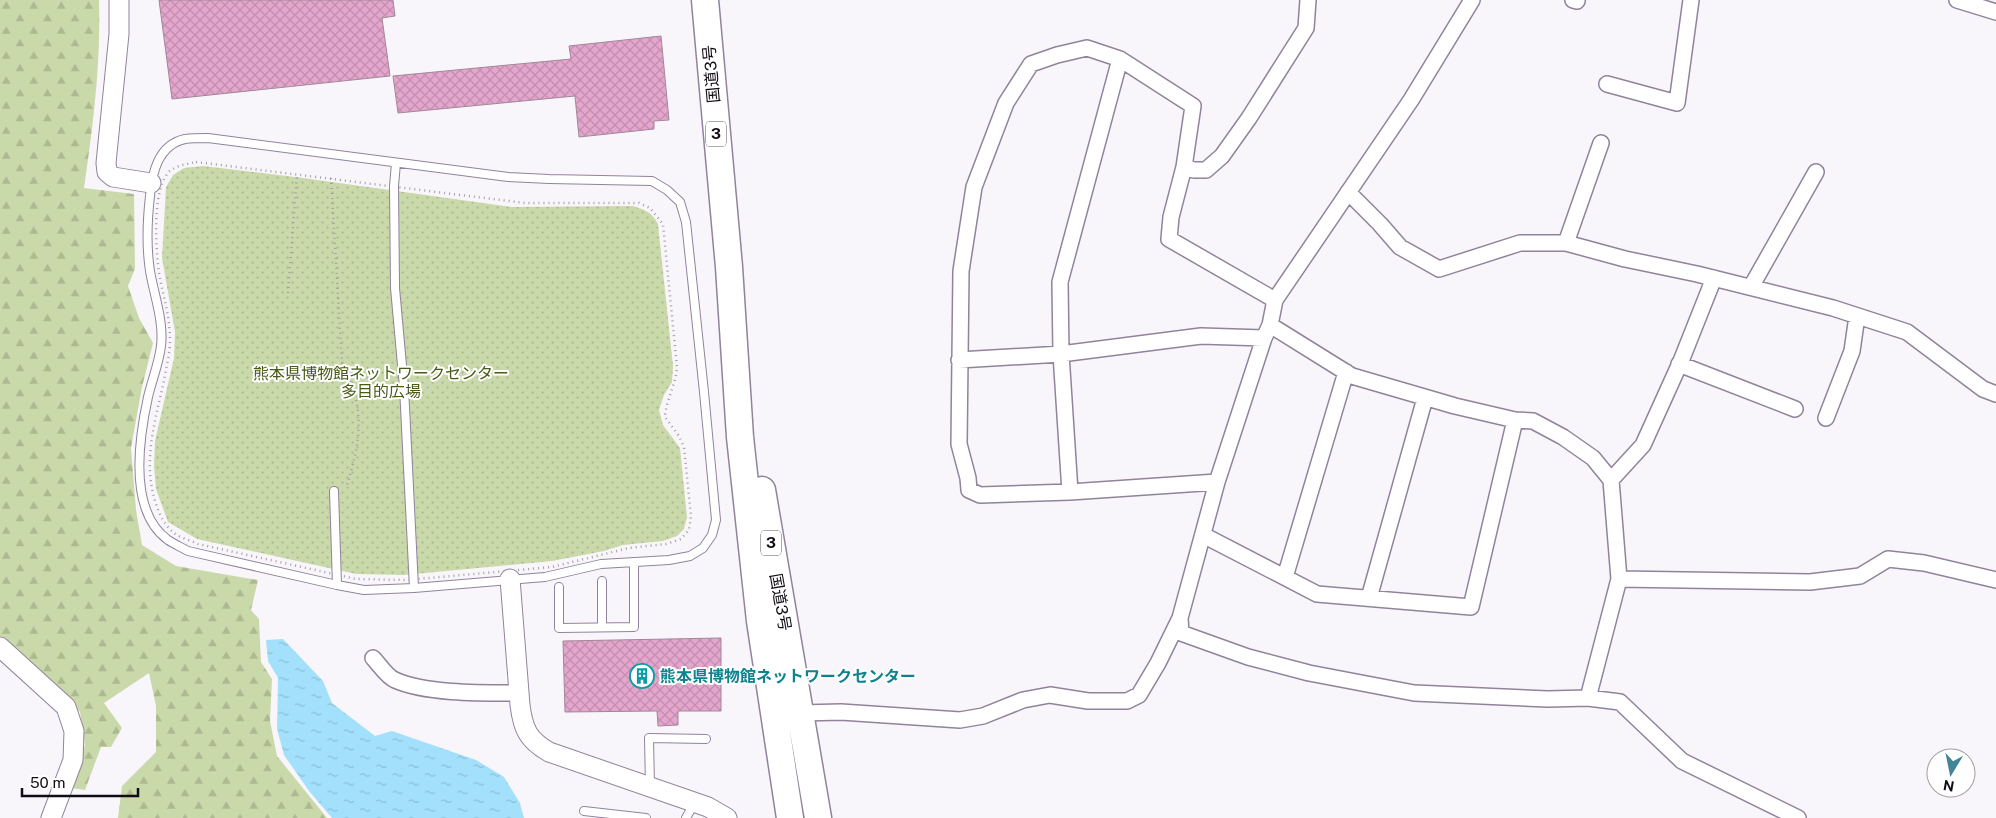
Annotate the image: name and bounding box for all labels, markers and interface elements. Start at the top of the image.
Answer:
street label: 国道3号 [700,44,723,104]
road number: 3 [706,122,726,146]
park label: 熊本県博物館ネットワークセンター 多目的広場 [253,364,509,401]
road number: 3 [761,530,781,556]
street label: 国道3号 [766,572,795,632]
building icon: 熊本県博物館ネットワークセンター [629,663,655,689]
place label: 熊本県博物館ネットワークセンター [660,667,916,686]
north arrow [1926,748,1976,798]
scale bar [22,766,139,798]
text: 50 m [30,774,65,791]
text: N [1942,777,1956,795]

